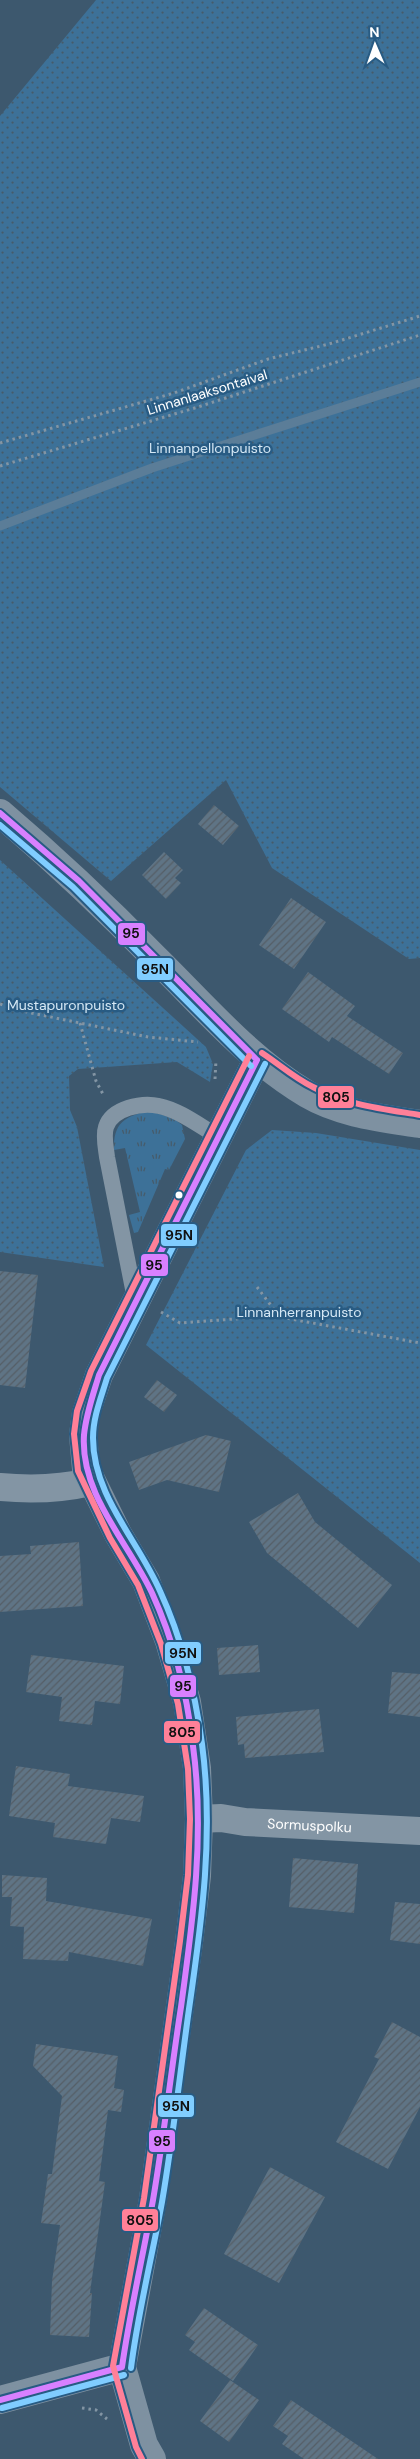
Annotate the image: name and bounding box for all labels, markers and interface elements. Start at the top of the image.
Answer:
north arrow [350,20,400,70]
text: N [369,23,380,41]
street label: Linnanlaaksontaival [145,365,269,419]
park label: Linnanpellonpuisto [149,439,271,457]
line badge: 95 [117,922,146,946]
text: 95 [122,924,140,942]
line badge: 95N [136,957,174,981]
text: 95N [141,960,169,978]
park label: Mustapuronpuisto [7,996,125,1014]
line badge: 805 [317,1085,355,1109]
text: 805 [322,1088,350,1106]
unlabelled marker [174,1190,184,1200]
line badge: 95N [160,1223,198,1247]
text: 95N [165,1226,193,1244]
line badge: 95 [140,1253,169,1277]
text: 95 [145,1256,163,1274]
park label: Linnanherranpuisto [237,1303,361,1321]
line badge: 95N [164,1641,202,1665]
text: 95N [169,1644,197,1662]
line badge: 95 [169,1674,197,1698]
text: 95 [174,1677,192,1695]
line badge: 805 [163,1720,201,1744]
text: 805 [168,1723,196,1741]
street label: Sormuspolku [267,1814,352,1836]
line badge: 95N [157,2094,195,2118]
text: 95N [162,2097,190,2115]
line badge: 95 [148,2129,176,2153]
text: 95 [153,2132,171,2150]
line badge: 805 [121,2208,159,2232]
text: 805 [126,2211,154,2229]

